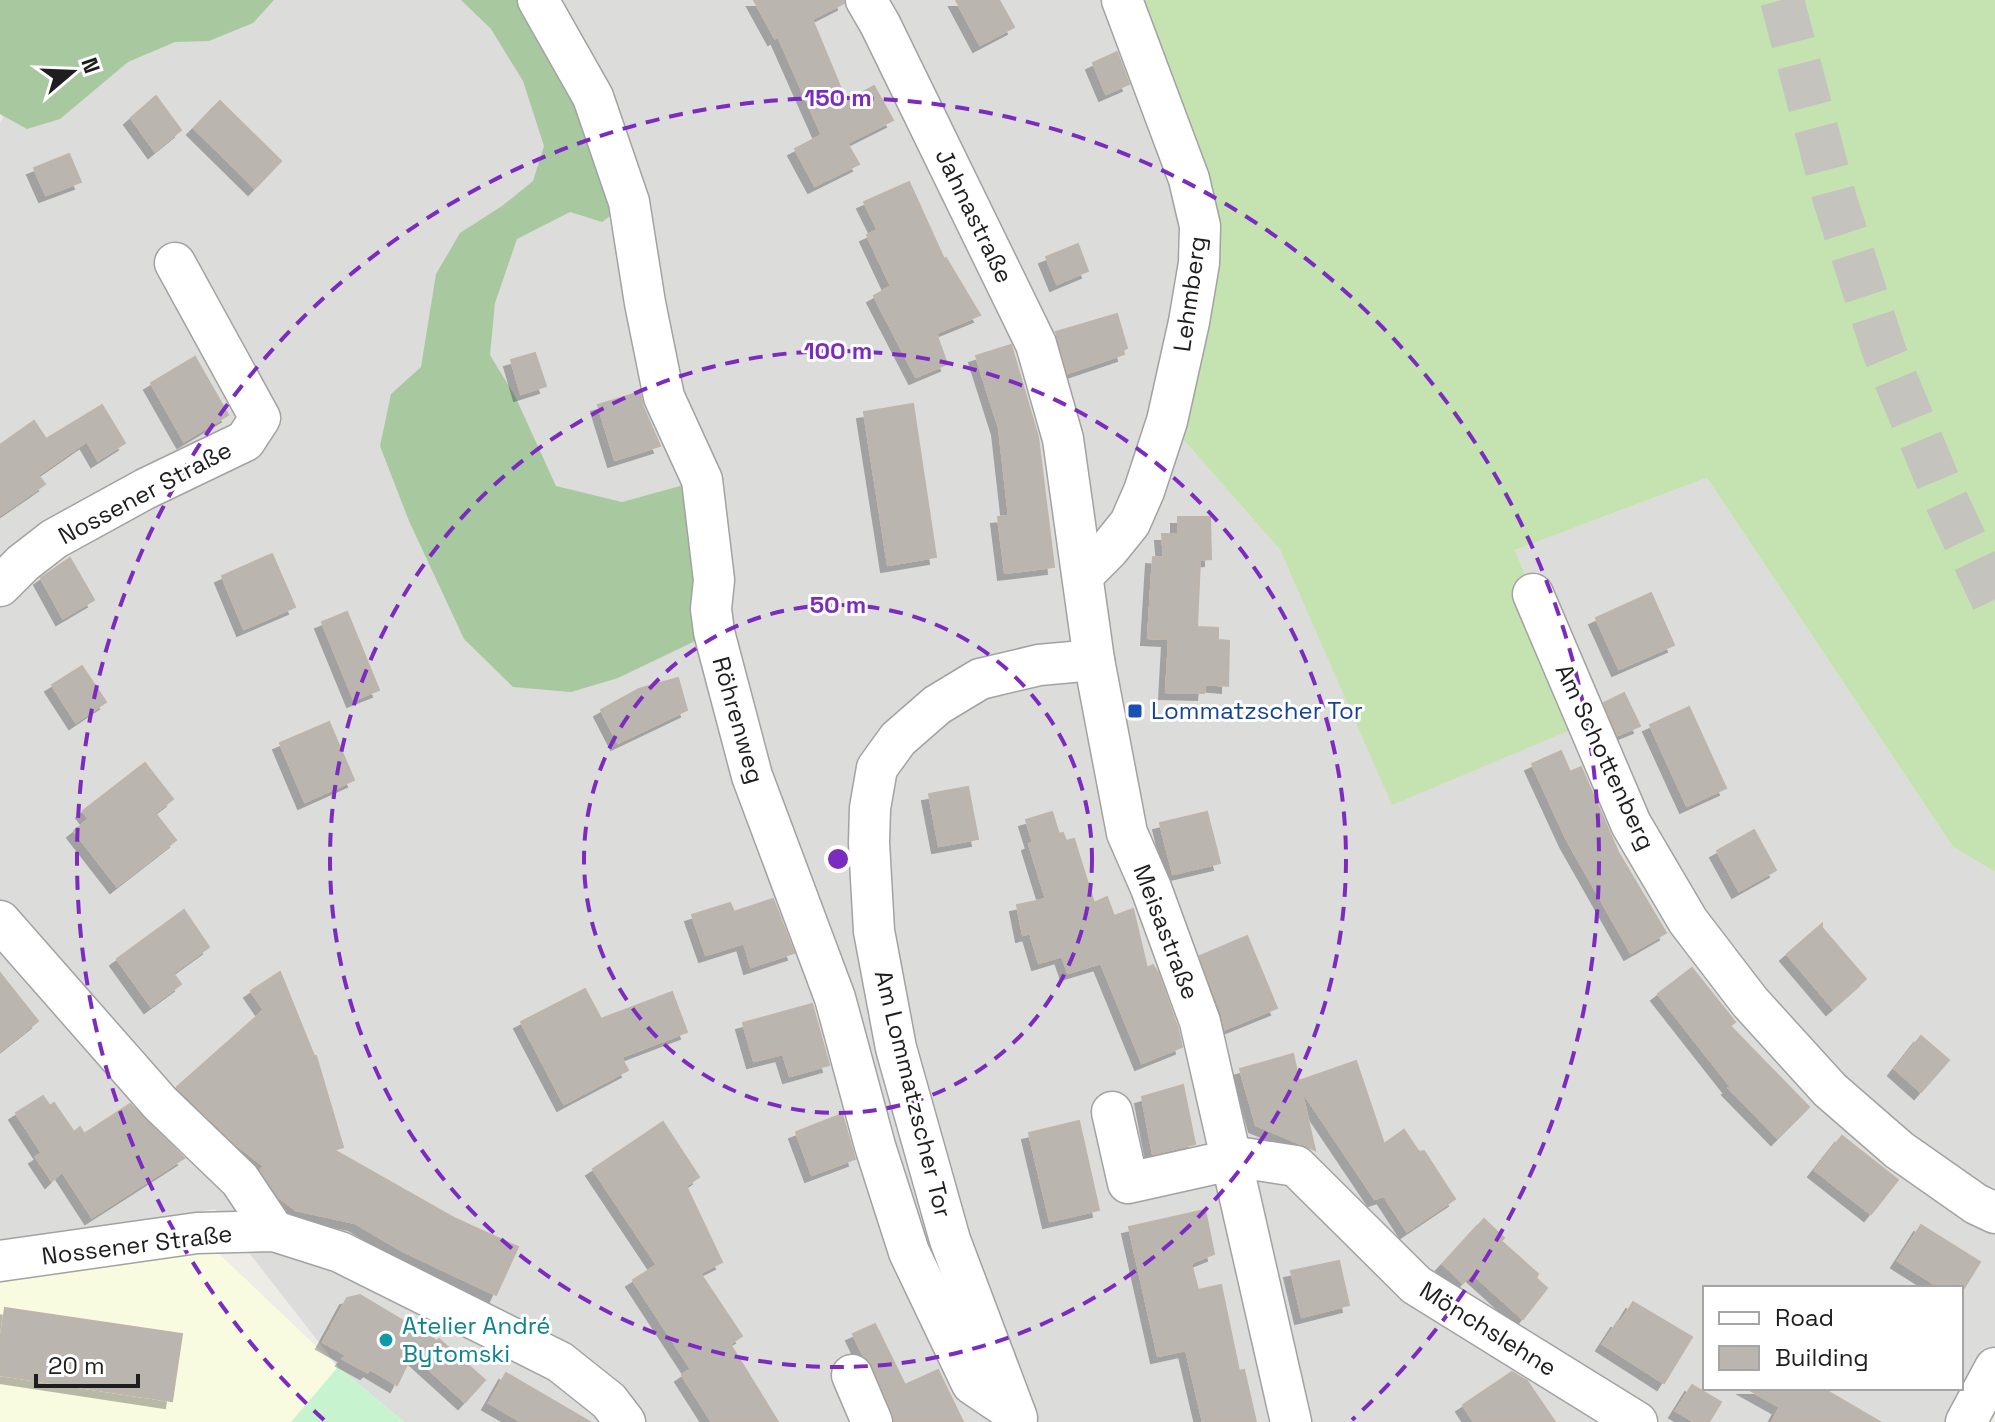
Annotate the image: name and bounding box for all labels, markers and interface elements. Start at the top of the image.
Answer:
north arrow [32,32,112,112]
text: N [75,54,107,77]
text: 150 m [804,82,872,113]
street label: Jahnastraße [929,144,1020,288]
street label: Lehmberg [1166,234,1213,354]
text: 100 m [804,335,872,366]
street label: Nossener Straße [53,434,237,551]
text: 50 m [810,589,866,620]
street label: Röhrenweg [706,653,771,787]
street label: Am Schottenberg [1549,659,1662,855]
place label: Lommatzscher Tor [1151,695,1363,726]
marker: Lommatzscher Tor [1126,702,1144,720]
centre of rings [824,845,852,873]
street label: Meisastraße [1127,860,1206,1004]
street label: Am Lommatzscher Tor [868,967,959,1221]
street label: Nossener Straße [40,1217,234,1272]
street label: Mönchslehne [1414,1274,1563,1383]
legend [1703,1286,1963,1390]
text: Road [1775,1302,1834,1333]
place label: Atelier André Bytomski [402,1310,550,1369]
marker: Atelier André Bytomski [377,1331,395,1349]
scale bar [36,1338,138,1388]
text: Building [1775,1342,1869,1373]
text: 20 m [48,1350,105,1381]

